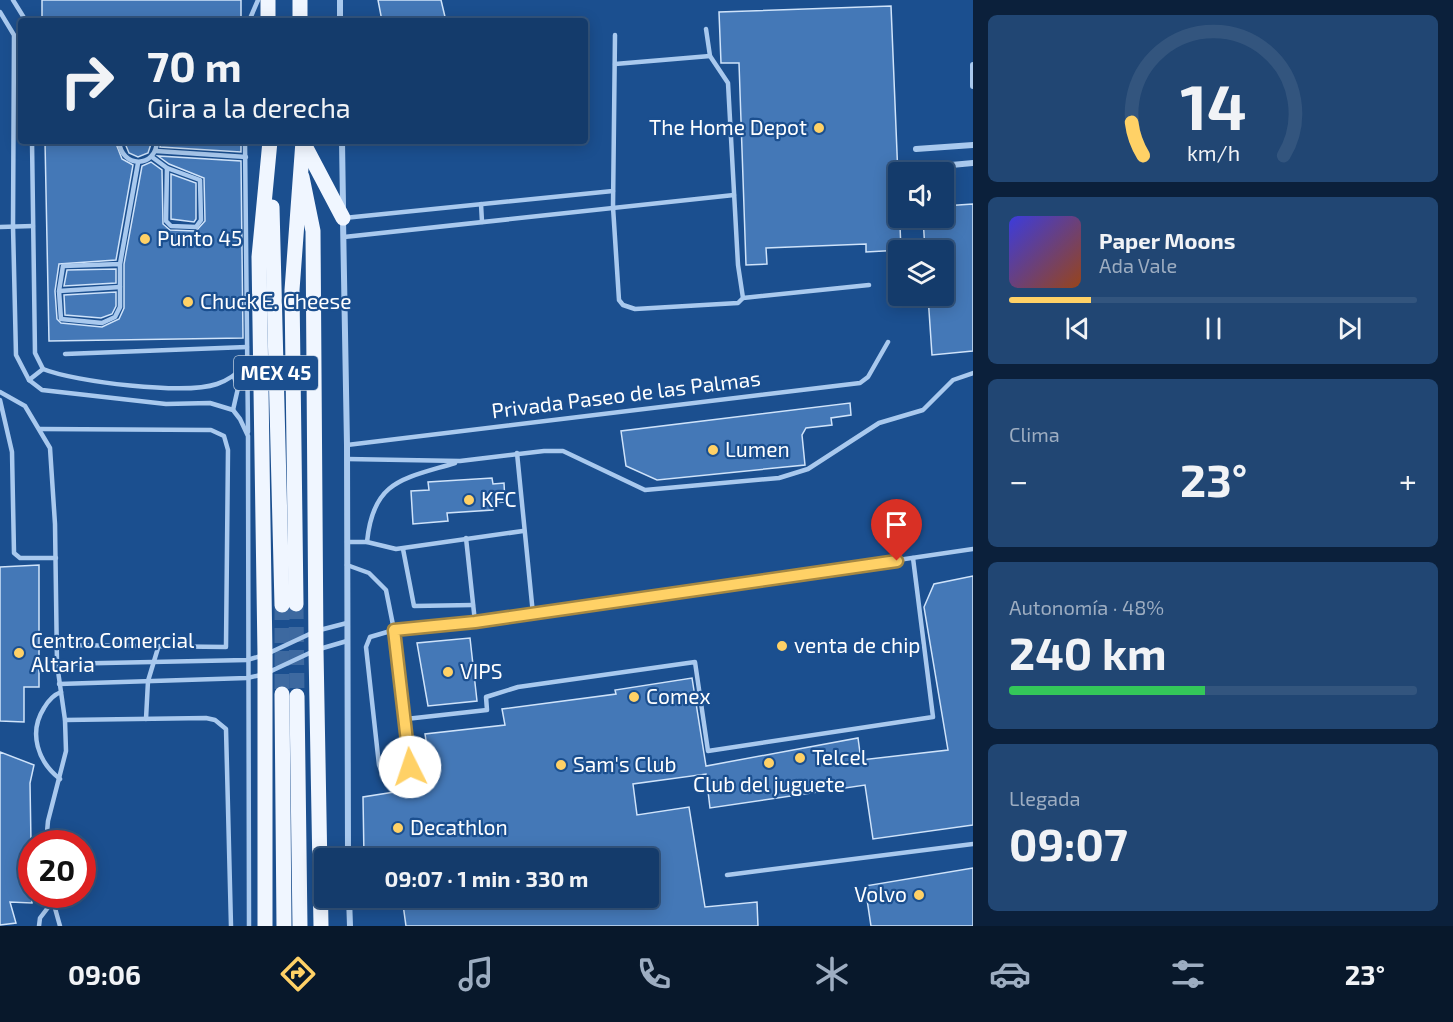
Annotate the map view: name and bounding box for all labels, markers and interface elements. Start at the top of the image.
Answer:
text: 70 m [147,40,242,90]
icon: right [48,42,126,120]
text: 14 [1180,68,1246,143]
text: Gira a la derecha [147,91,351,123]
place label: The Home Depot [649,114,807,139]
marker: The Home Depot [812,121,826,135]
text: km/h [1186,140,1240,165]
map controls [888,162,954,306]
button: sound [888,162,954,228]
place label: Punto 45 [157,225,242,250]
text: Paper Moons [1099,227,1235,253]
marker: Punto 45 [138,232,152,246]
button: layers [888,240,954,306]
text: Ada Vale [1099,253,1177,277]
place label: Chuck E. Cheese [200,288,352,313]
marker: Chuck E. Cheese [181,295,195,309]
icon: previous [1061,312,1094,345]
icon: pause [1197,312,1230,345]
icon: next [1333,312,1366,345]
road number: MEX 45 [234,356,318,390]
street label: Privada Paseo de las Palmas [490,365,762,422]
text: Clima [1009,422,1060,446]
place label: Lumen [725,436,790,461]
marker: Lumen [706,443,720,457]
text: 23° [1180,452,1247,506]
text: − [1009,460,1028,500]
text: + [1399,460,1417,500]
place label: KFC [481,486,517,511]
marker: KFC [462,493,476,507]
pin [871,499,922,561]
icon: arrive [880,508,913,541]
text: Autonomía · 48% [1009,595,1164,619]
text: 240 km [1009,625,1167,679]
place label: Centro Comercial Altaria [31,627,195,676]
place label: venta de chip [794,632,921,657]
marker: venta de chip [775,639,789,653]
marker: Centro Comercial Altaria [12,646,26,660]
place label: VIPS [460,658,502,683]
marker: VIPS [441,665,455,679]
place label: Comex [646,683,711,708]
marker: Comex [627,690,641,704]
position arrow [378,735,442,799]
place label: Telcel [812,744,868,769]
place label: Sam's Club [573,751,676,776]
marker: Telcel [793,751,807,765]
marker: Club del juguete [762,756,776,770]
marker: Sam's Club [554,758,568,772]
place label: Club del juguete [693,771,845,797]
text: Llegada [1009,786,1080,810]
place label: Decathlon [410,814,508,839]
text: 09:07 [1009,816,1128,870]
marker: Decathlon [391,821,405,835]
speed limit sign: 20 [18,830,96,908]
text: 09:07 · 1 min · 330 m [385,865,588,891]
place label: Volvo [854,881,907,906]
marker: Volvo [912,888,926,902]
icon: directions [277,953,319,995]
icon: music [455,953,497,995]
icon: phone [633,953,675,995]
icon: climate [811,953,853,995]
icon: car [989,953,1031,995]
icon: filters [1167,953,1209,995]
text: 09:06 [68,958,141,990]
text: 23° [1345,958,1385,990]

